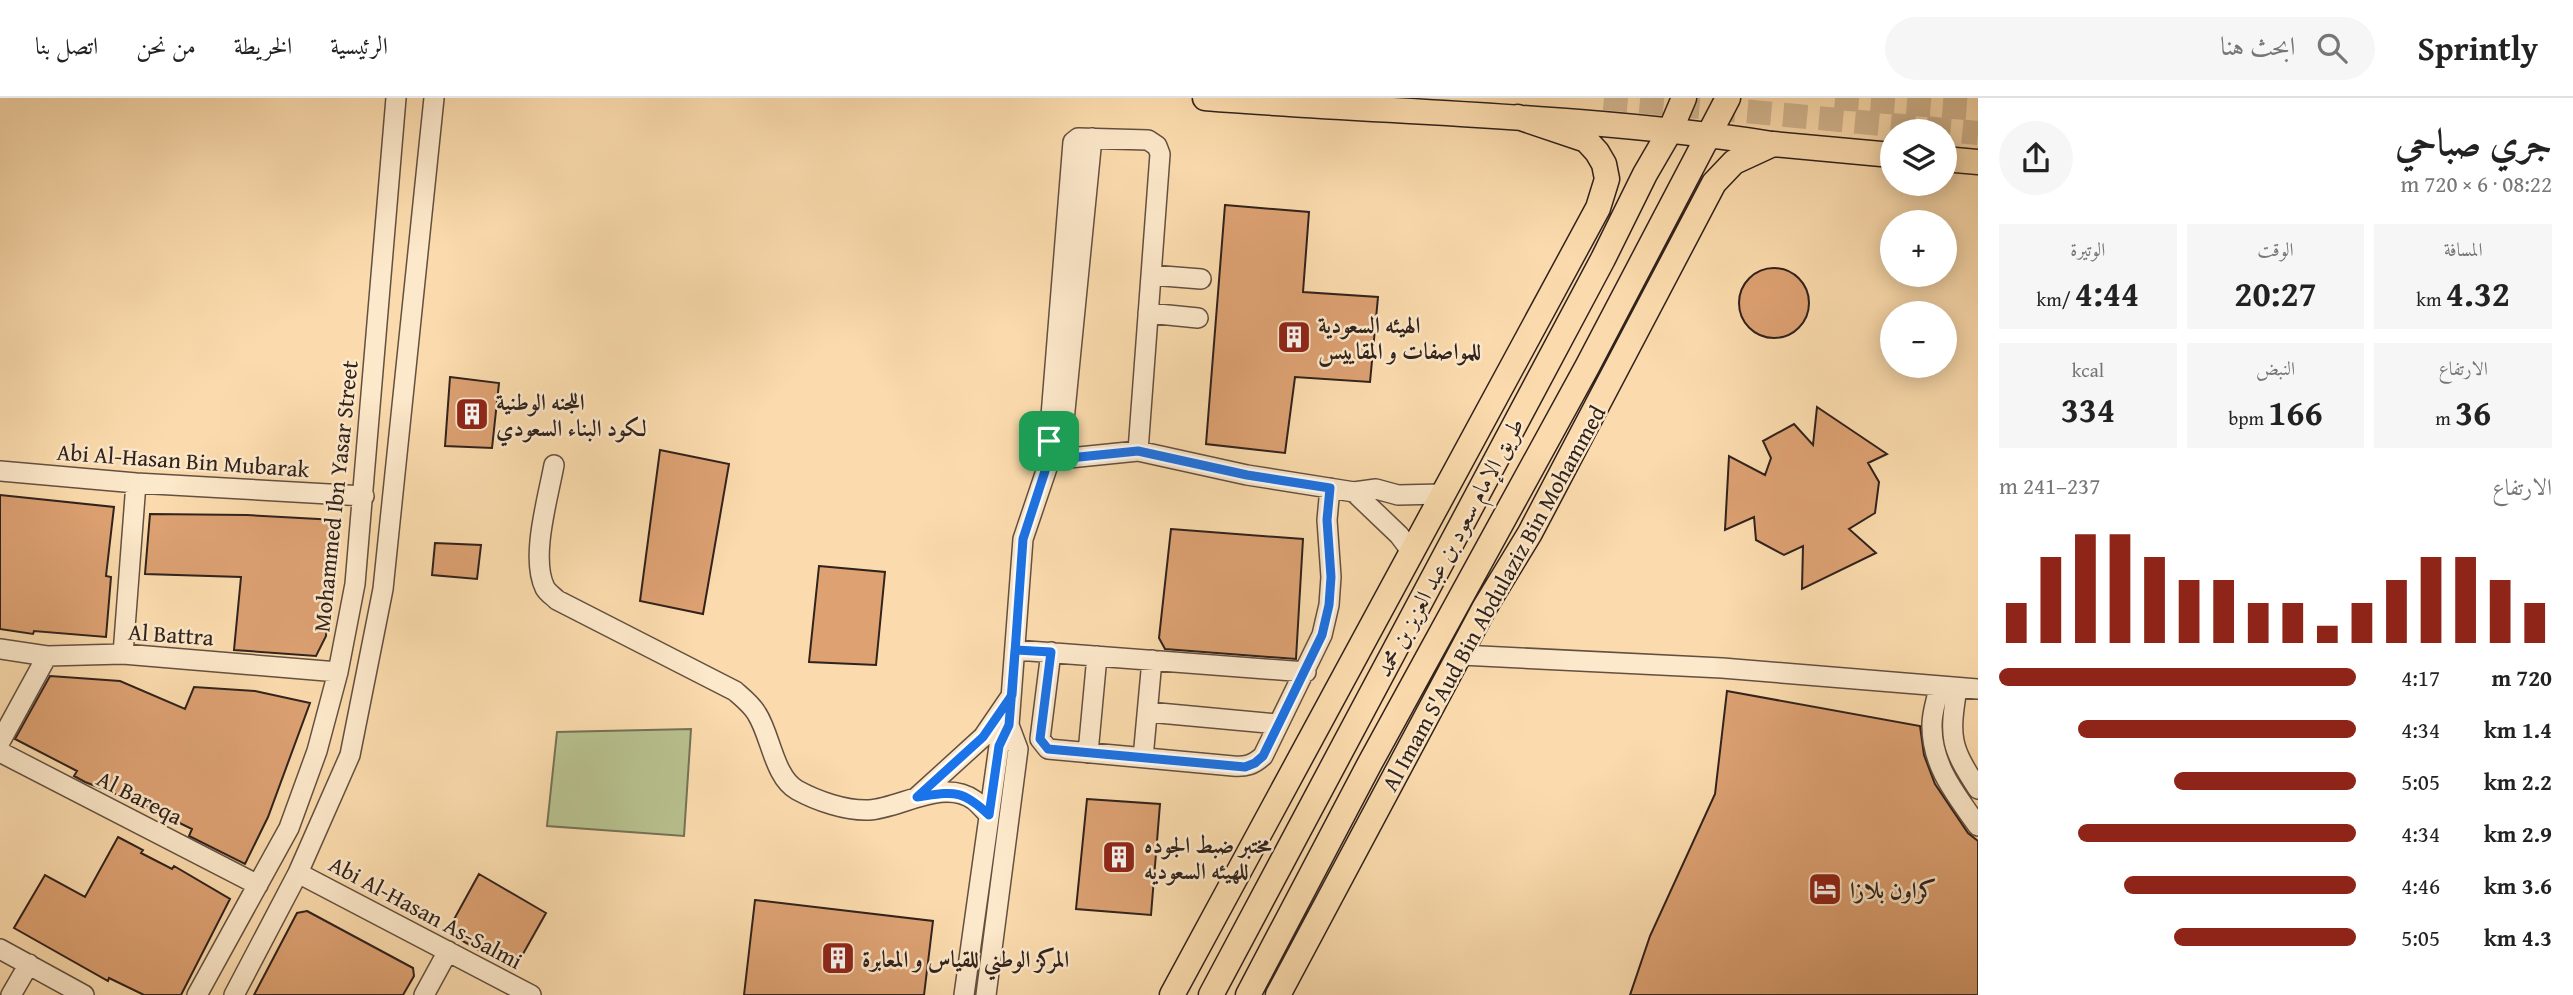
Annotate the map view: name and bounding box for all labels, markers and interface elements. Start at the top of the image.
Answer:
search box [1885,17,2375,80]
text: Sprintly [2417,24,2538,72]
text: ابحث هنا [2220,26,2295,65]
text: اتصل بنا [35,28,98,63]
text: من نحن [136,28,196,63]
text: الخريطة [234,28,292,63]
text: الرئيسية [330,28,388,63]
icon: search [2313,29,2351,67]
text: جري صباحي [2395,113,2552,169]
map controls [1880,119,1957,378]
button: layers [1880,119,1957,196]
button: share [1999,121,2073,195]
text: 08:22 · 6 × 720 m [2400,167,2552,200]
button: + [1880,210,1957,287]
text: الوتيرة [2070,235,2105,263]
text: الوقت [2257,235,2294,263]
text: المسافة [2444,235,2483,263]
text: 4:44 [2075,268,2139,319]
text: 20:27 [2234,268,2317,319]
text: 4.32 [2446,268,2510,319]
text: /km [2037,285,2075,313]
text: km [2416,285,2446,313]
button: − [1880,301,1957,378]
place label: الهيئه السعودية للمواصفات و المقاييس [1318,308,1481,367]
building icon: الهيئه السعودية للمواصفات و المقاييس [1275,318,1313,356]
text: النبض [2256,354,2295,382]
text: الارتفاع [2439,354,2488,382]
text: kcal [2072,356,2104,384]
street label: Mohammed Ibn Yasar Street [304,358,366,634]
text: 334 [2061,384,2115,435]
place label: اللجنه الوطنية لكود البناء السعودي [496,385,647,447]
text: 166 [2268,387,2323,438]
text: 36 [2455,387,2491,438]
building icon: اللجنه الوطنية لكود البناء السعودي [453,395,491,433]
street label: Al Imam S'Aud Bin Abdulaziz Bin Mohammed [1373,399,1614,797]
text: bpm [2228,404,2268,432]
text: m [2435,404,2455,432]
pin [1019,411,1079,471]
street label: طريق الإمام سعود بن عبد العزيز بن محمد [1367,412,1535,684]
icon: arrive [1030,422,1068,460]
street label: Abi Al-Hasan Bin Mubarak [56,435,311,485]
text: 237–241 m [1999,469,2100,502]
text: الارتفاع [2492,470,2552,503]
street label: Al Battra [127,615,215,653]
text: 4:17 [2401,661,2440,694]
text: 720 m [2491,661,2552,694]
text: 4:34 [2401,713,2440,746]
text: 1.4 km [2484,713,2552,746]
street label: Al Bareqa [91,761,189,833]
text: 5:05 [2401,765,2440,798]
text: 2.2 km [2484,765,2552,798]
text: 4:34 [2401,817,2440,850]
text: 2.9 km [2484,817,2552,850]
place label: مختبر ضبط الجوده للهيئه السعوديه [1144,828,1273,887]
building icon: مختبر ضبط الجوده للهيئه السعوديه [1100,838,1138,876]
street label: Abi Al-Hasan As-Salmi [324,847,528,977]
text: 4:46 [2401,869,2440,902]
text: 3.6 km [2484,869,2552,902]
hotel icon: كراون بلازا [1806,870,1844,908]
place label: كراون بلازا [1850,873,1936,906]
text: 5:05 [2401,921,2440,954]
text: 4.3 km [2484,921,2552,954]
building icon: المركز الوطني للقياس و المعابرة [819,939,857,977]
place label: المركز الوطني للقياس و المعابرة [862,942,1069,981]

